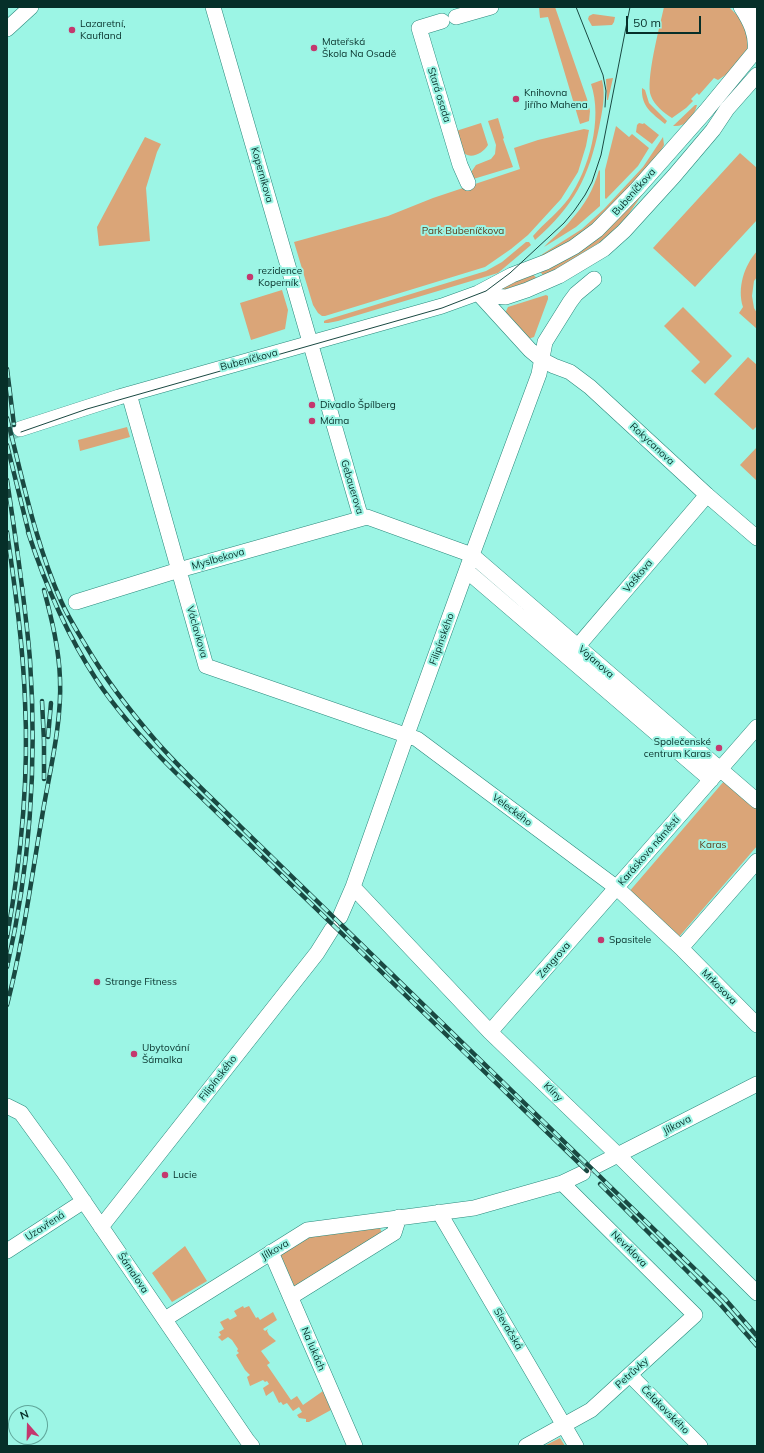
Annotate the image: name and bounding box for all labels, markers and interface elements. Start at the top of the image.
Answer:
scale bar [628,8,703,34]
text: 50 m [633,15,661,30]
place label: Lazaretní, Kaufland [80,18,126,42]
marker: Lazaretní, Kaufland [67,25,77,35]
place label: Mateřská Škola Na Osadě [322,36,396,60]
marker: Mateřská Škola Na Osadě [309,43,319,53]
street label: Stará osada [425,66,453,124]
place label: Knihovna Jiřího Mahena [524,87,588,110]
marker: Knihovna Jiřího Mahena [511,94,521,104]
street label: Koperníkova [248,146,276,204]
street label: Bubeníčkova [610,166,658,218]
park label: Park Bubeníčkova [422,225,504,237]
place label: rezidence Koperník [258,265,302,288]
marker: rezidence Koperník [245,272,255,282]
street label: Bubeníčkova [219,347,279,373]
place label: Divadlo Špílberg [320,399,396,411]
marker: Divadlo Špílberg [307,400,317,410]
place label: Máma [320,415,349,427]
marker: Máma [307,416,317,426]
street label: Rokycanova [627,420,677,468]
street label: Gebauerova [338,458,366,516]
street label: Myslbekova [190,546,246,572]
street label: Vaškova [621,557,655,595]
street label: Václavkova [184,605,210,659]
street label: Filipínského [427,612,457,666]
street label: Vojanova [576,643,616,681]
place label: Společenské centrum Karas [644,736,711,760]
marker: Společenské centrum Karas [714,743,724,753]
street label: Veleckého [490,791,534,829]
street label: Karáskovo náměstí [616,814,682,888]
park label: Karas [700,839,726,851]
place label: Spasitele [609,934,651,946]
marker: Spasitele [596,935,606,945]
street label: Zengrova [535,940,573,980]
street label: Mrkosova [699,967,739,1007]
place label: Strange Fitness [105,976,177,988]
marker: Strange Fitness [92,977,102,987]
place label: Ubytování Šámalka [142,1042,189,1066]
marker: Ubytování Šámalka [129,1049,139,1059]
street label: Filipínského [197,1053,239,1103]
street label: Klíny [541,1080,565,1104]
street label: Jílkova [661,1113,693,1137]
place label: Lucie [173,1169,197,1181]
marker: Lucie [160,1170,170,1180]
street label: Uzavřená [23,1209,67,1243]
street label: Nevrklova [608,1228,650,1270]
street label: Jílkova [259,1237,291,1263]
street label: Šámalova [115,1250,151,1296]
street label: Slevačská [491,1306,525,1352]
street label: Na lukách [298,1325,328,1373]
street label: Petrůvky [613,1355,651,1391]
street label: Čelakovského [638,1383,692,1437]
north arrow [8,1405,48,1445]
text: N [18,1407,31,1423]

